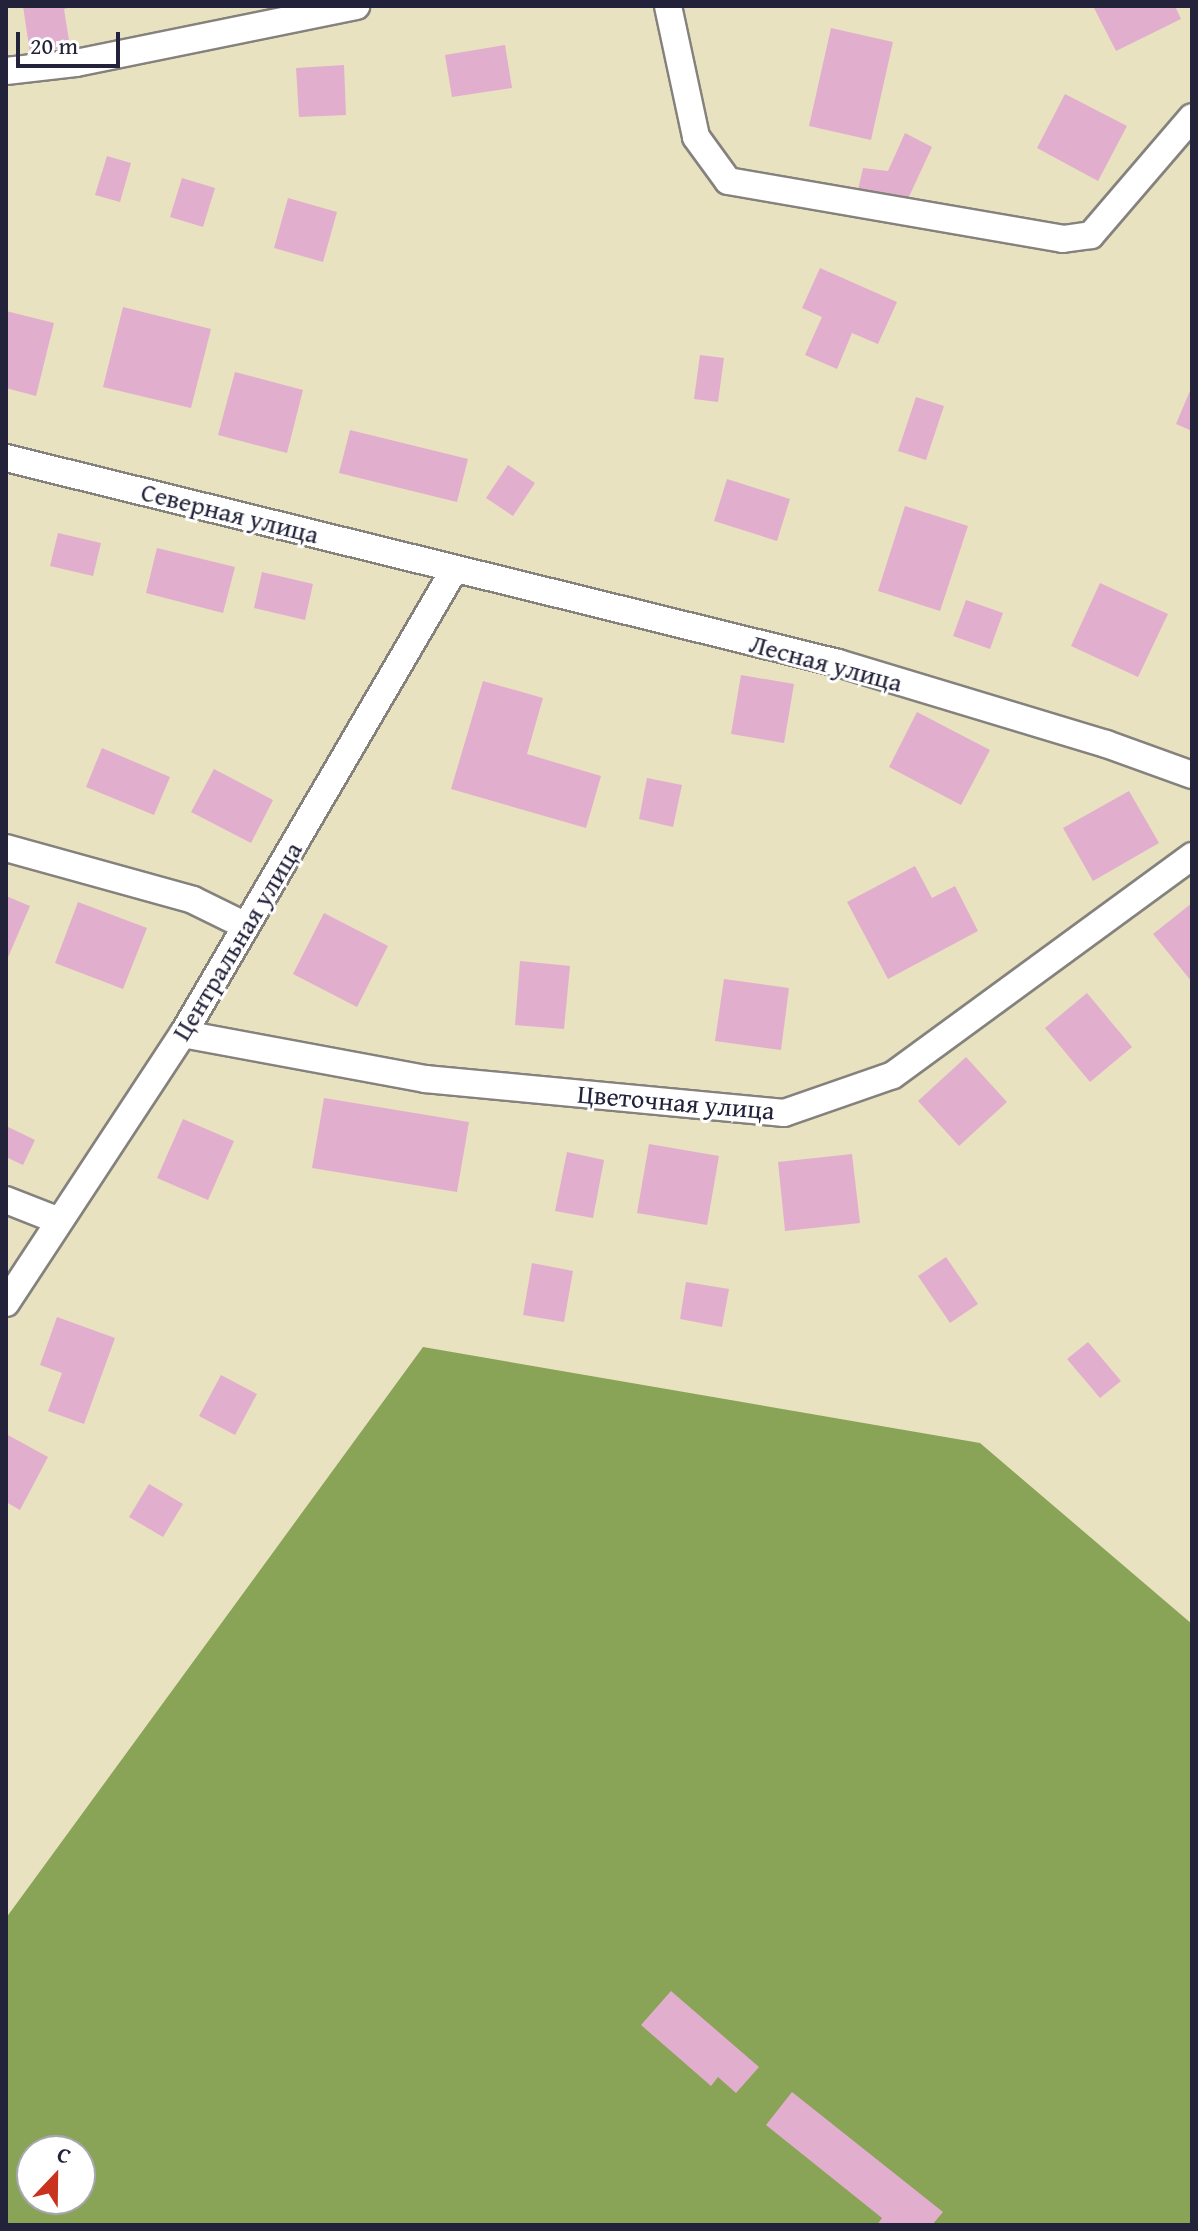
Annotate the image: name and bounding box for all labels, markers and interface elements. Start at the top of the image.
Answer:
scale bar [20,16,124,66]
text: 20 m [30,28,78,63]
street label: Северная улица [138,476,322,550]
street label: Лесная улица [746,628,906,698]
street label: Центральная улица [165,836,309,1046]
street label: Цветочная улица [576,1078,776,1126]
north arrow [16,2135,96,2215]
text: С [52,2137,76,2172]

